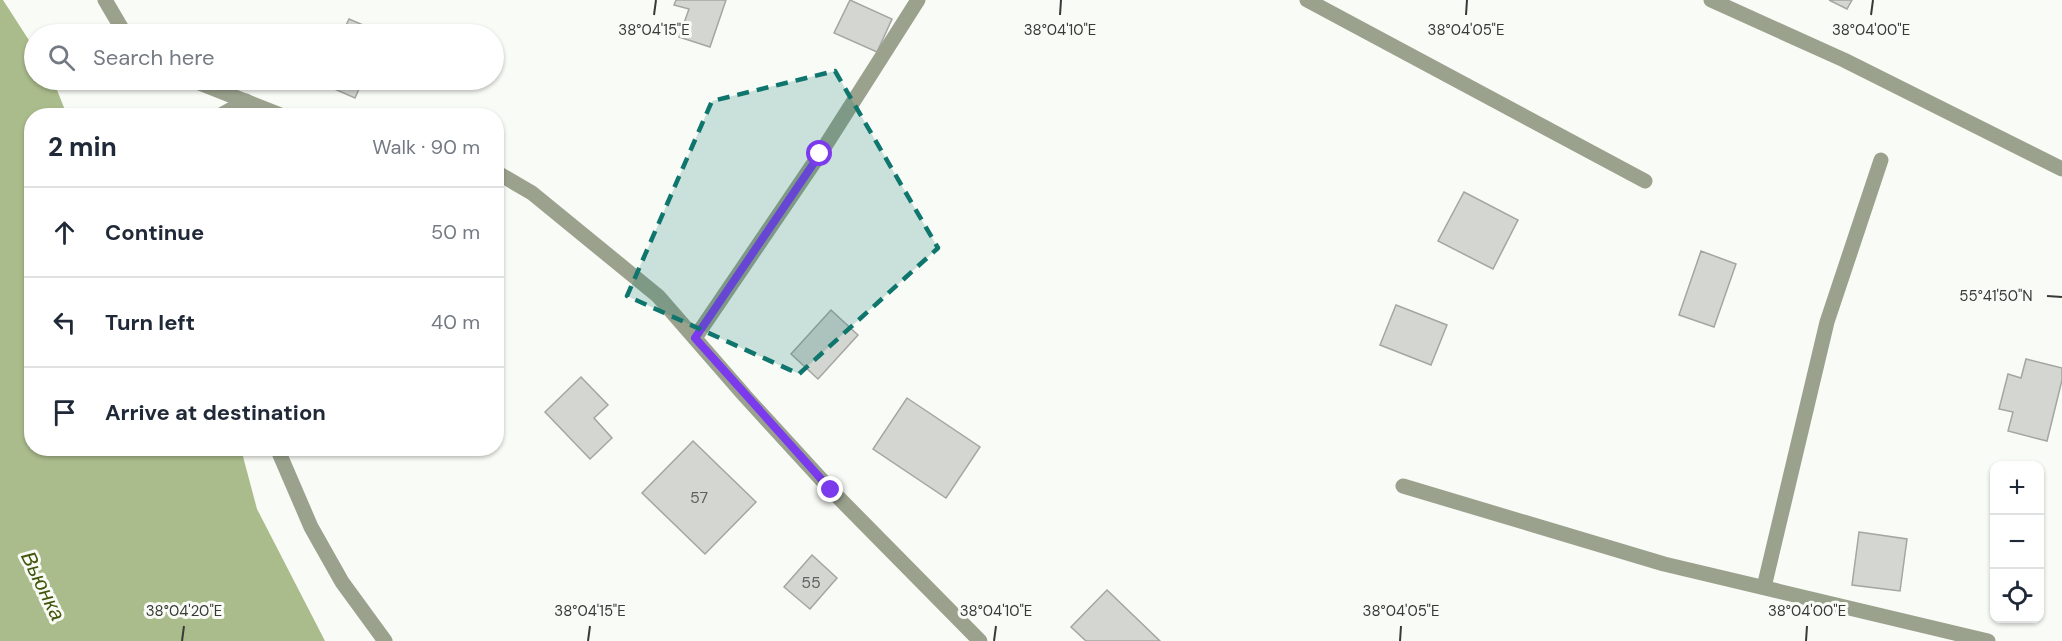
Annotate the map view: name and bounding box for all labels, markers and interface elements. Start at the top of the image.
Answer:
text: 38°04'15"E [618,20,690,40]
text: 38°04'10"E [1024,20,1096,40]
text: 38°04'05"E [1428,20,1504,40]
text: 38°04'00"E [1832,20,1910,40]
search box [24,24,504,90]
icon: search [45,41,78,74]
text: Search here [93,43,214,72]
text: 2 min [48,130,117,164]
text: Walk · 90 m [372,134,480,160]
route start [806,140,832,166]
icon: ahead [48,216,81,249]
text: Continue [105,218,204,247]
text: 50 m [431,219,480,245]
text: 55°41'50"N [1959,286,2033,306]
icon: left [48,306,81,339]
text: Turn left [105,308,195,337]
text: 40 m [431,309,480,335]
icon: arrive [48,396,81,429]
text: Arrive at destination [105,398,326,427]
map controls [1990,461,2044,623]
button: + [1990,461,2044,515]
route end [817,476,843,502]
house number: 57 [690,487,708,508]
button: − [1990,515,2044,569]
water label: Вьюнка [14,547,72,625]
button: locate [1990,569,2044,623]
house number: 55 [801,572,821,593]
text: 38°04'20"E [146,601,222,621]
text: 38°04'15"E [554,601,626,621]
text: 38°04'10"E [960,601,1032,621]
text: 38°04'05"E [1363,601,1439,621]
text: 38°04'00"E [1768,601,1846,621]

